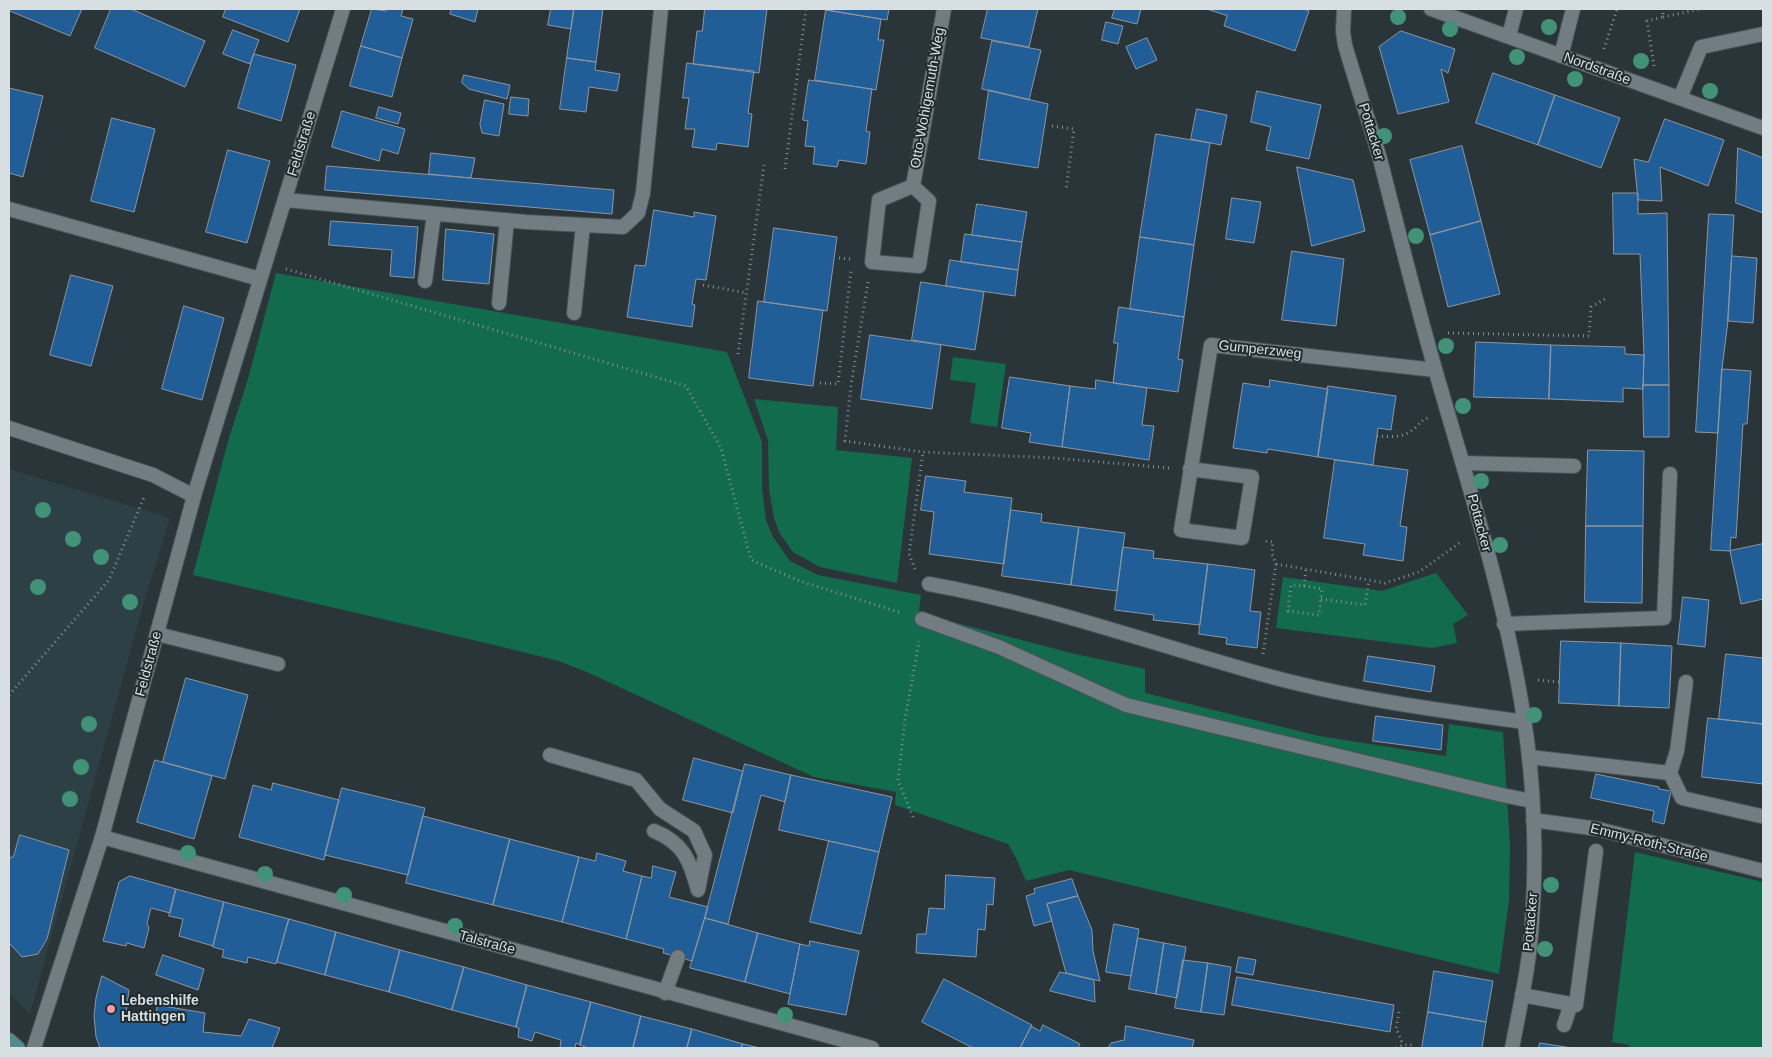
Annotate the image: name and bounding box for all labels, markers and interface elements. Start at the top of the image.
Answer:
street label: Otto-Wohlgemuth-Weg [907,26,949,170]
street label: Nordstraße [1561,49,1633,89]
street label: Pottacker [1354,101,1388,163]
street label: Feldstraße [284,110,320,178]
street label: Gumperzweg [1218,337,1302,363]
street label: Pottacker [1463,492,1495,554]
street label: Feldstraße [132,630,166,698]
street label: Emmy-Roth-Straße [1588,820,1710,866]
street label: Pottacker [1520,892,1542,952]
street label: Talstraße [457,927,517,959]
place label: Lebenshilfe Hattingen [121,993,199,1026]
marker: Lebenshilfe Hattingen [105,1003,117,1015]

